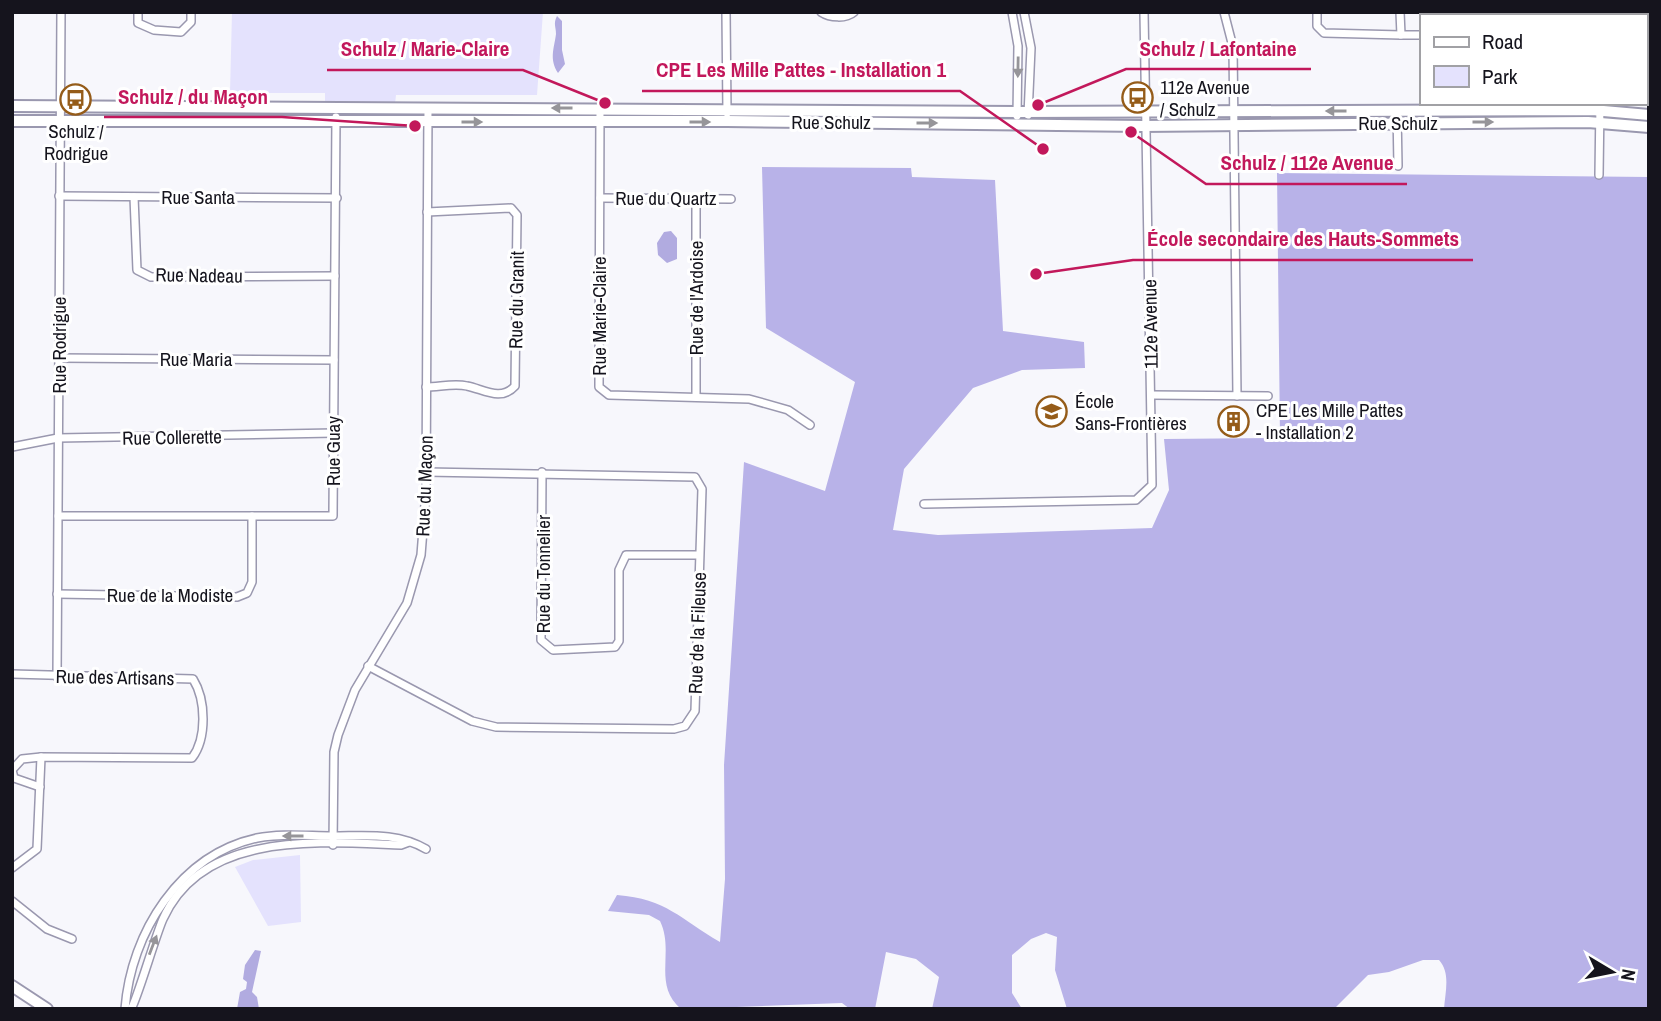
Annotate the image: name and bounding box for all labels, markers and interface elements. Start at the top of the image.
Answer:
legend [1420,14,1647,105]
callout: Schulz / Lafontaine [1126,27,1311,69]
text: Road [1482,27,1523,56]
callout: Schulz / Marie-Claire [327,28,523,70]
text: Schulz / Marie-Claire [341,34,509,63]
text: Schulz / Lafontaine [1140,34,1296,63]
callout: CPE Les Mille Pattes - Installation 1 [642,49,960,91]
text: CPE Les Mille Pattes - Installation 1 [656,55,946,84]
one-way arrow [1013,57,1024,79]
text: Park [1482,62,1518,91]
place label: 112e Avenue / Schulz [1160,74,1250,122]
callout: Schulz / du Maçon [104,75,282,117]
bus stop icon: 112e Avenue / Schulz [1120,81,1154,115]
text: Schulz / du Maçon [118,82,268,111]
bus stop icon: Schulz / Rodrigue [59,83,93,117]
one-way arrow [551,102,573,114]
one-way arrow [1324,105,1346,116]
street label: Rue Schulz [791,109,871,135]
street label: Rue Schulz [1358,110,1438,136]
one-way arrow [462,116,484,128]
one-way arrow [689,116,711,128]
one-way arrow [1472,116,1494,128]
one-way arrow [917,117,939,129]
place label: Schulz / Rodrigue [44,118,108,166]
callout: Schulz / 112e Avenue [1206,142,1407,184]
text: Schulz / 112e Avenue [1221,148,1393,177]
street label: Rue Santa [161,184,235,210]
street label: Rue du Quartz [615,185,717,211]
callout: École secondaire des Hauts-Sommets [1133,218,1473,260]
text: École secondaire des Hauts-Sommets [1147,224,1459,253]
street label: Rue de l'Ardoise [683,241,709,355]
street label: Rue du Granit [502,250,530,349]
street label: Rue Marie-Claire [586,256,612,376]
street label: Rue Nadeau [155,261,243,289]
street label: 112e Avenue [1136,279,1164,369]
street label: Rue Rodrigue [46,297,72,394]
street label: Rue Maria [160,346,233,372]
place label: École Sans-Frontières [1075,388,1187,436]
school or university icon: École Sans-Frontières [1035,395,1069,429]
place label: CPE Les Mille Pattes - Installation 2 [1256,397,1403,445]
building icon: CPE Les Mille Pattes - Installation 2 [1216,404,1250,438]
street label: Rue Guay [320,416,346,486]
street label: Rue Collerette [122,423,222,451]
street label: Rue du Maçon [409,435,439,537]
street label: Rue du Tonnelier [530,514,556,633]
street label: Rue de la Fileuse [682,572,712,694]
street label: Rue de la Modiste [107,582,233,608]
street label: Rue des Artisans [55,663,175,691]
one-way arrow [282,830,304,842]
one-way arrow [147,934,158,955]
north arrow [1577,937,1647,1007]
text: N [1615,967,1643,983]

